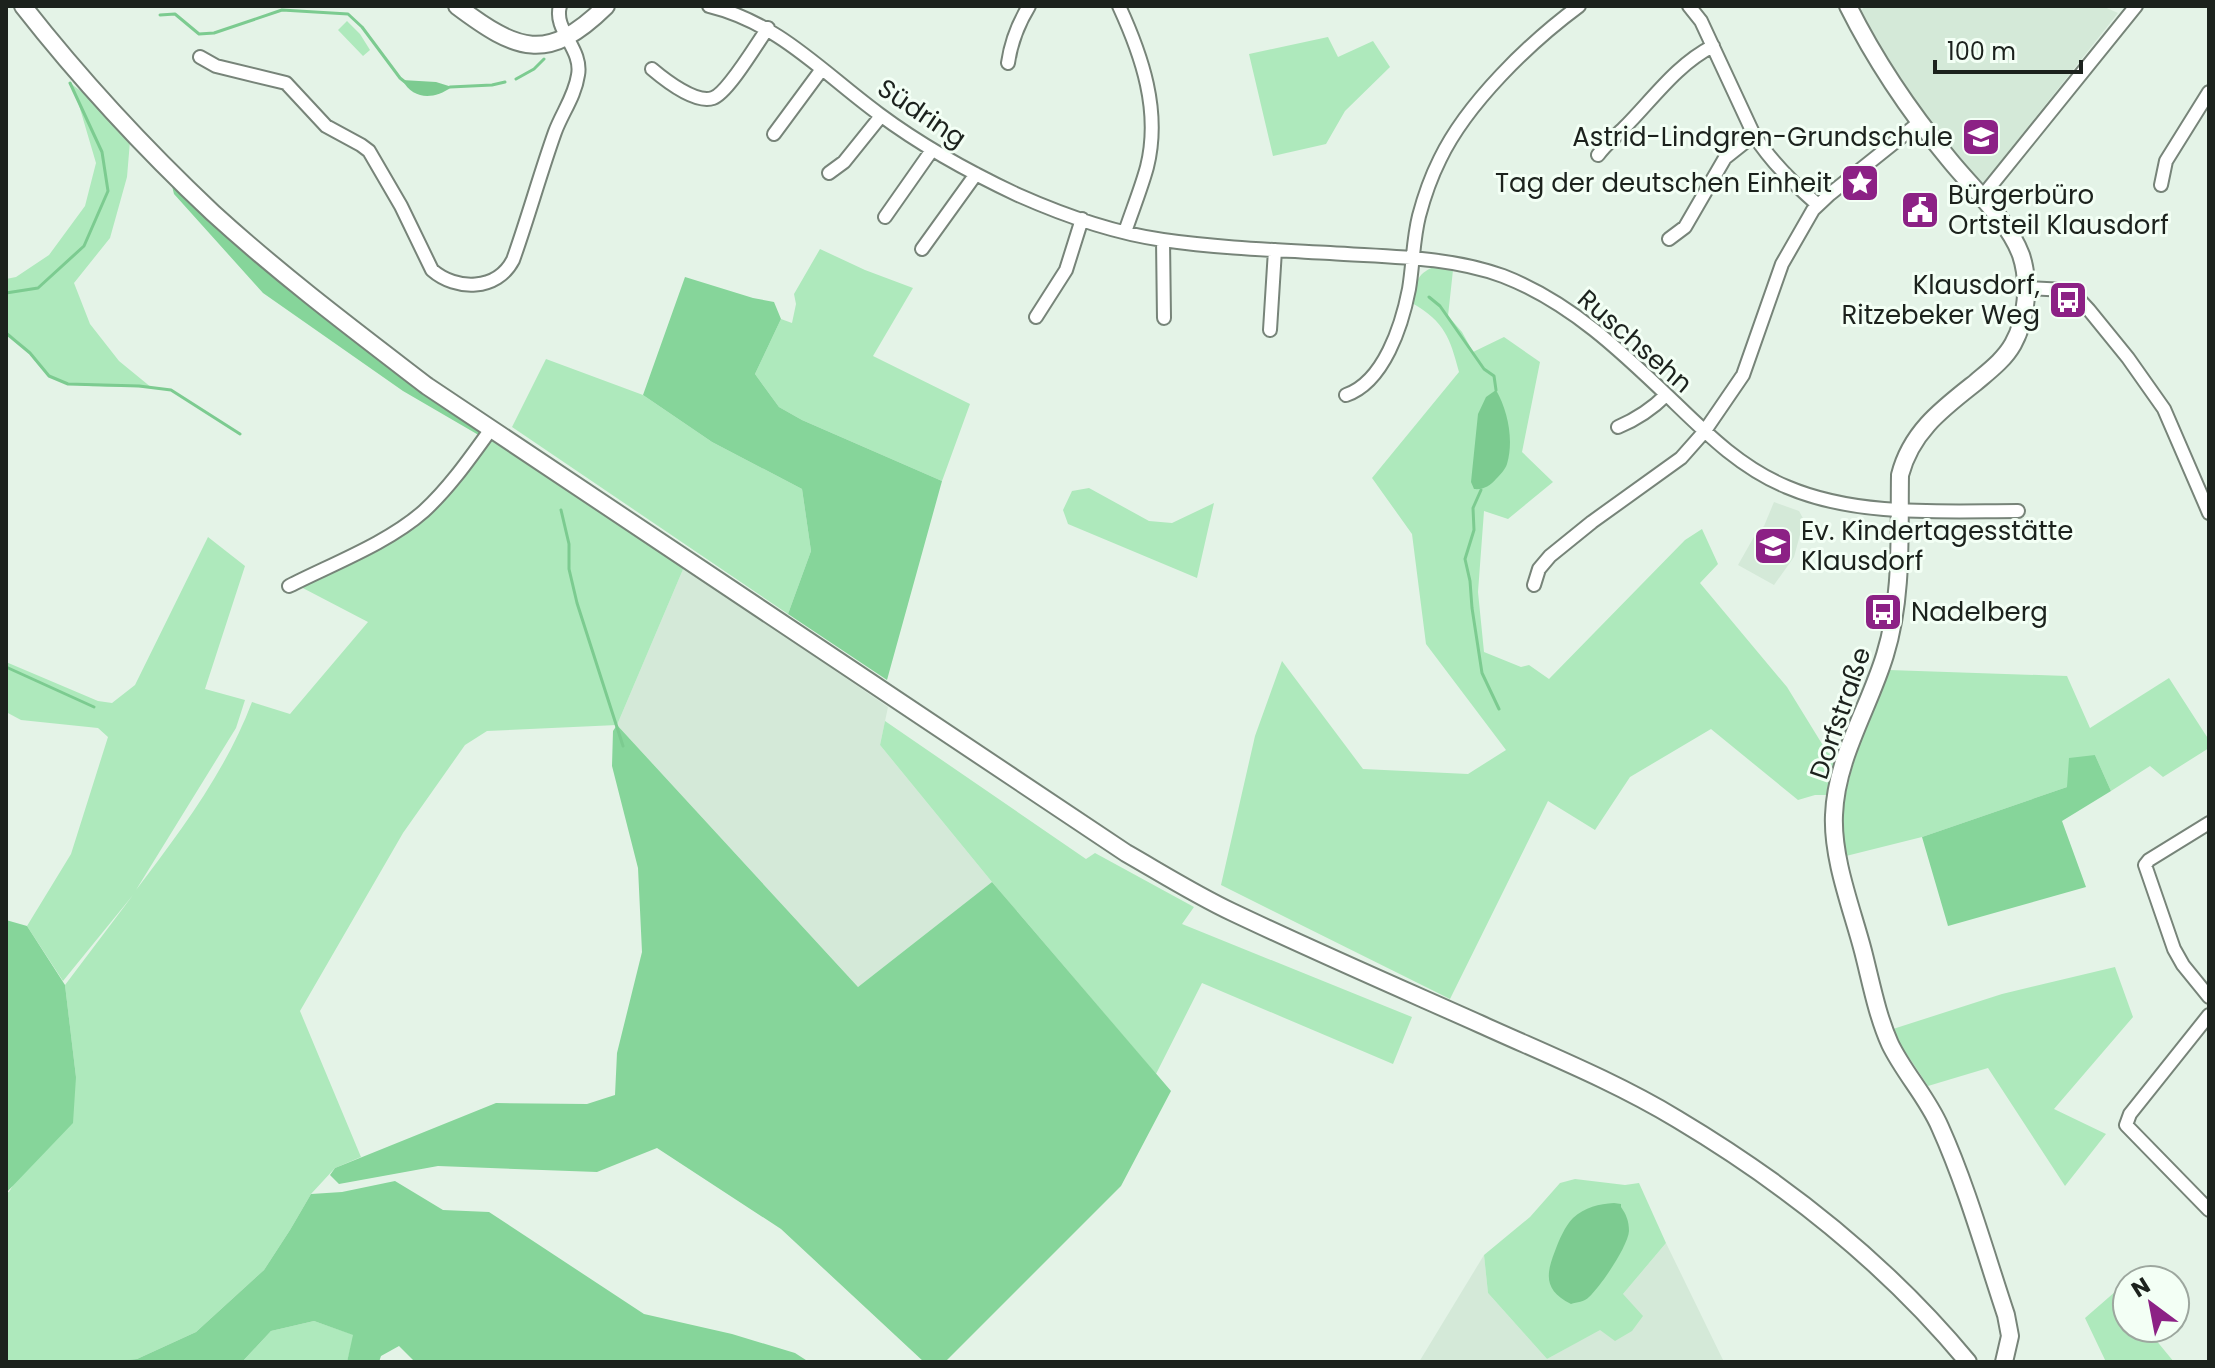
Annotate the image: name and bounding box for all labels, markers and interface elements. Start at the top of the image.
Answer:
scale bar [1935,24,2081,74]
text: 100 m [1947,35,2016,68]
street label: Südring [871,70,973,156]
school or university icon: Astrid-Lindgren-Grundschule [1960,116,2002,158]
place label: Astrid-Lindgren-Grundschule [1572,119,1953,155]
place icon: Tag der deutschen Einheit [1839,162,1881,204]
place label: Tag der deutschen Einheit [1495,165,1832,201]
place label: Bürgerbüro Ortsteil Klausdorf [1948,177,2169,243]
public building icon: Bürgerbüro Ortsteil Klausdorf [1899,189,1941,231]
place label: Klausdorf, Ritzebeker Weg [1841,267,2040,333]
bus stop icon: Klausdorf, Ritzebeker Weg [2047,279,2089,321]
street label: Ruschsehn [1570,281,1700,401]
place label: Ev. Kindertagesstätte Klausdorf [1801,513,2073,579]
school or university icon: Ev. Kindertagesstätte Klausdorf [1752,525,1794,567]
bus stop icon: Nadelberg [1862,591,1904,633]
place label: Nadelberg [1911,594,2048,630]
street label: Dorfstraße [1801,642,1879,784]
north arrow [2111,1264,2191,1344]
text: N [2125,1270,2156,1305]

